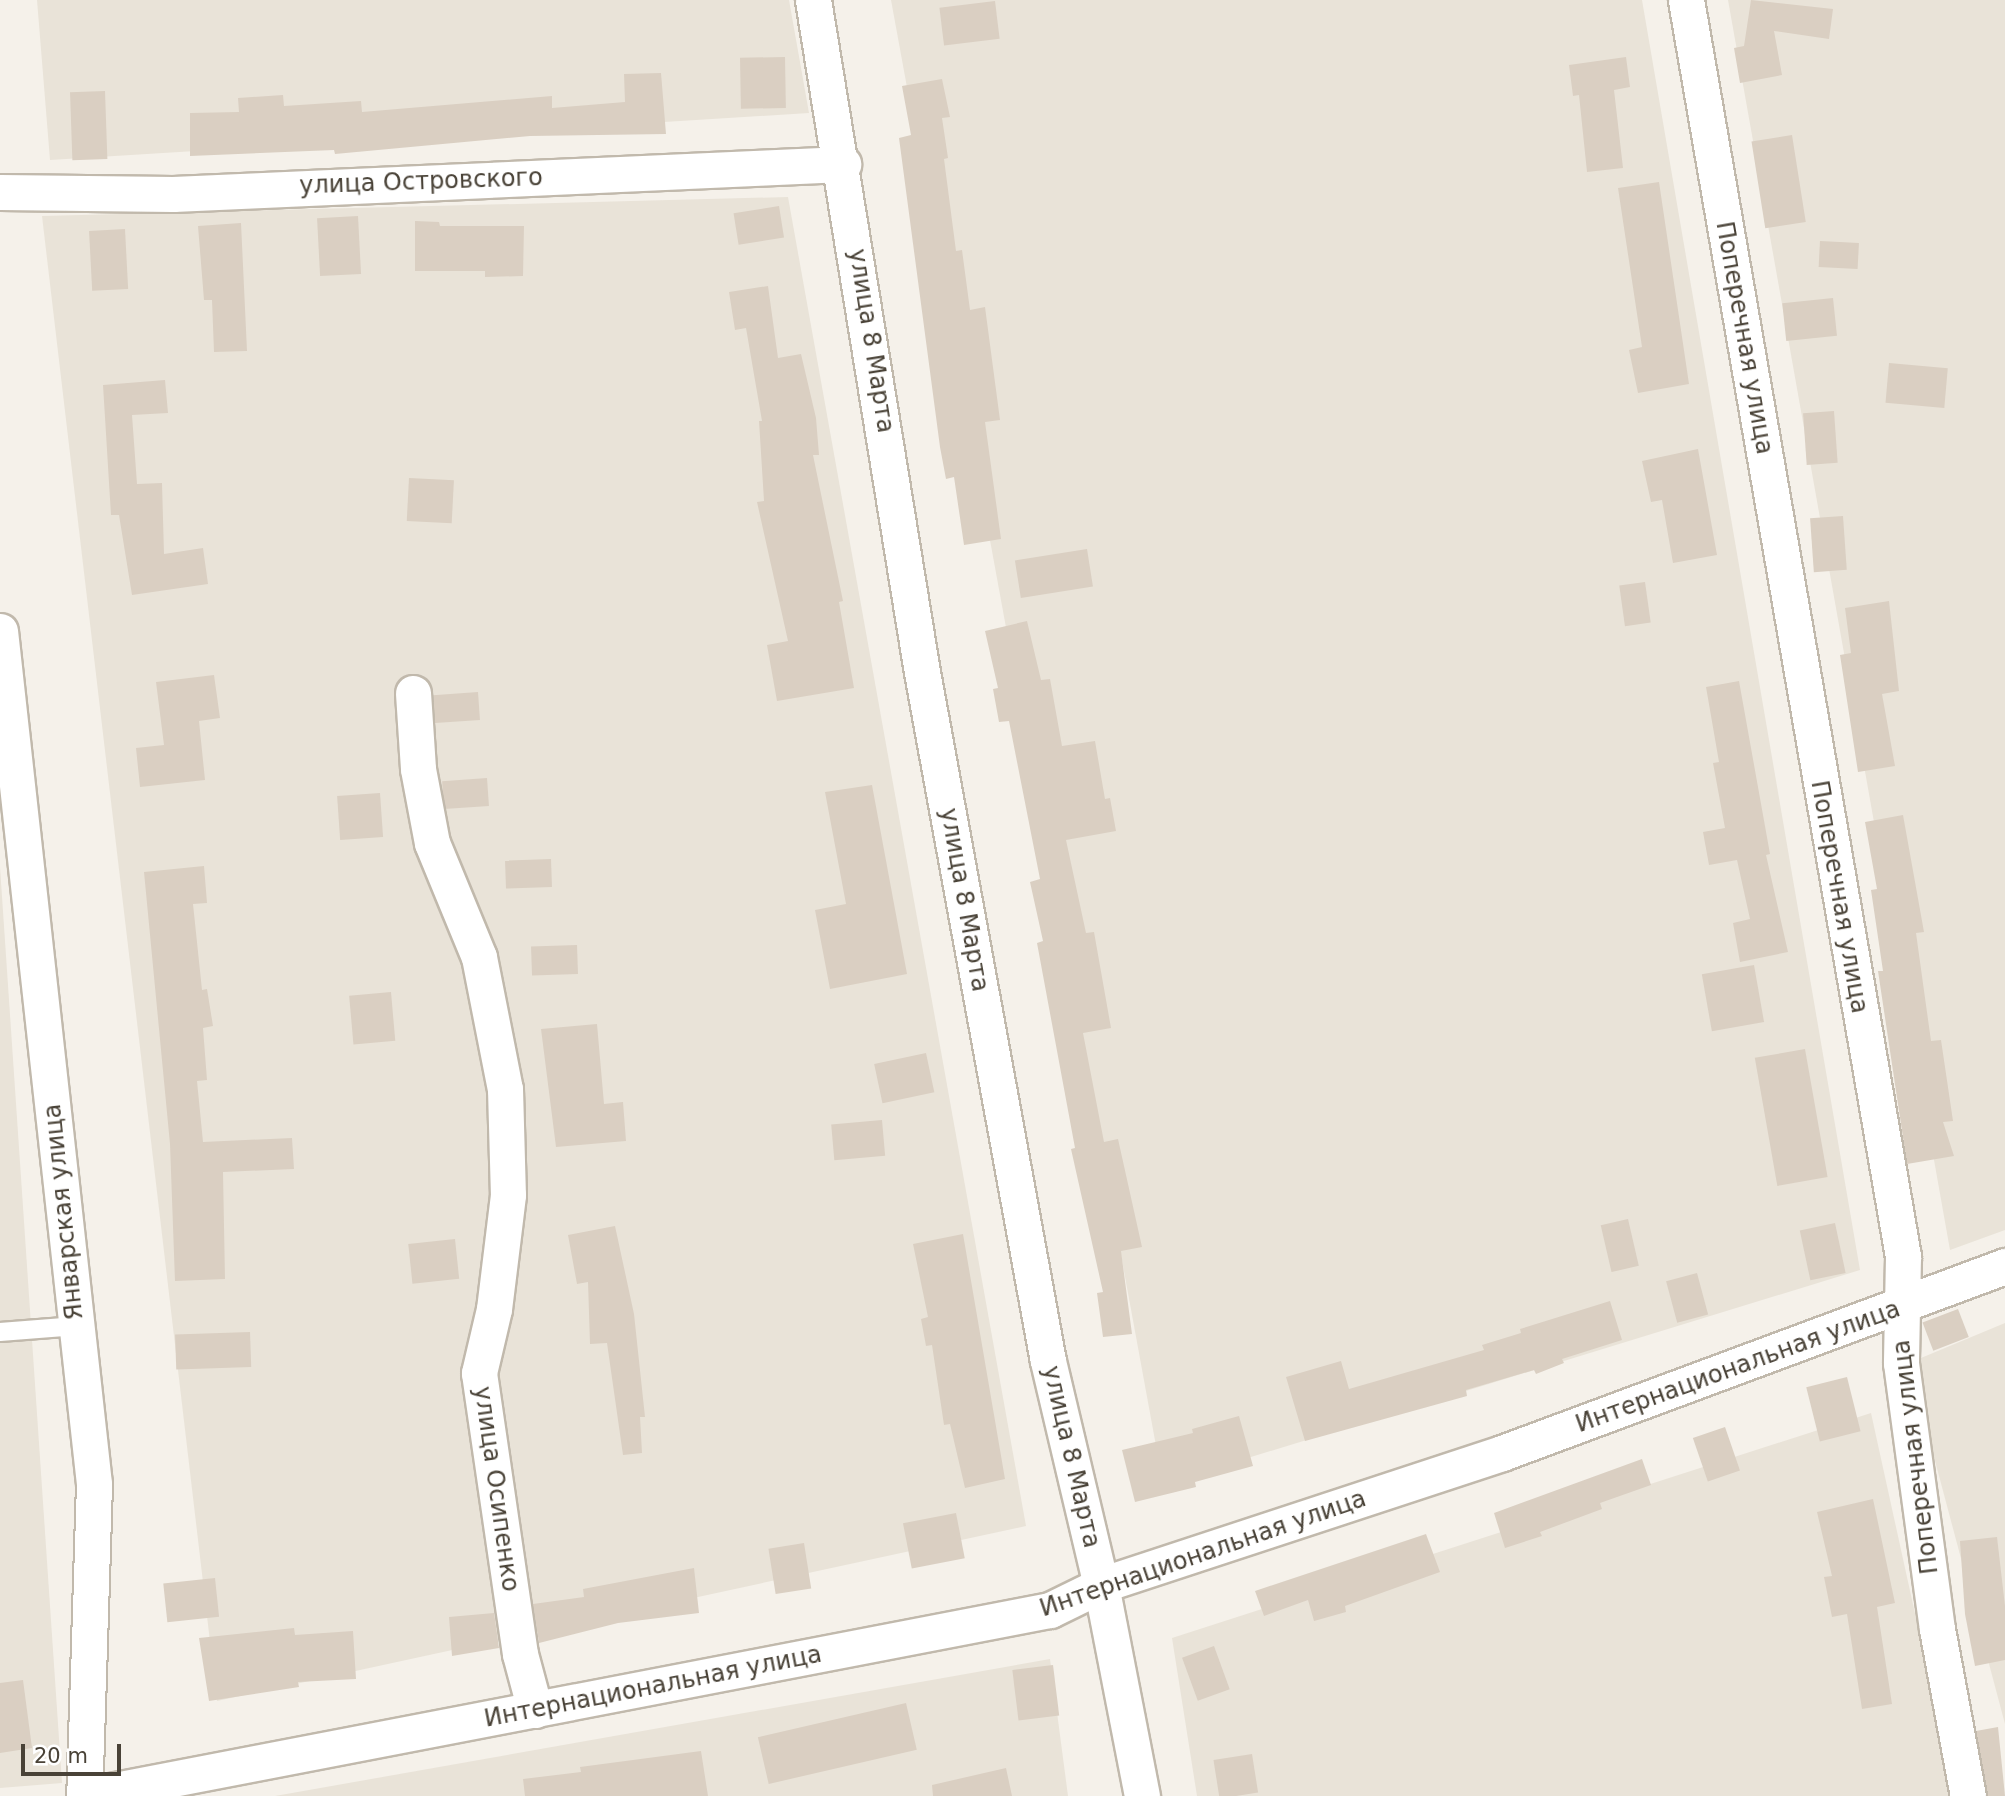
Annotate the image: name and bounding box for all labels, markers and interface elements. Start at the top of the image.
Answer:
street label: улица Островского [299,163,543,201]
street label: Поперечная улица [1709,219,1779,457]
street label: улица 8 Марта [842,247,900,435]
street label: Поперечная улица [1804,778,1874,1016]
street label: улица 8 Марта [934,806,994,994]
street label: Январская улица [38,1103,90,1321]
street label: Интернациональная улица [1572,1295,1904,1439]
street label: Поперечная улица [1887,1338,1945,1576]
street label: улица 8 Марта [1036,1363,1106,1551]
street label: улица Осипенко [467,1385,525,1593]
street label: Интернациональная улица [1036,1485,1370,1623]
street label: Интернациональная улица [482,1640,824,1734]
scale bar [24,1730,124,1774]
text: 20 m [34,1744,88,1768]

